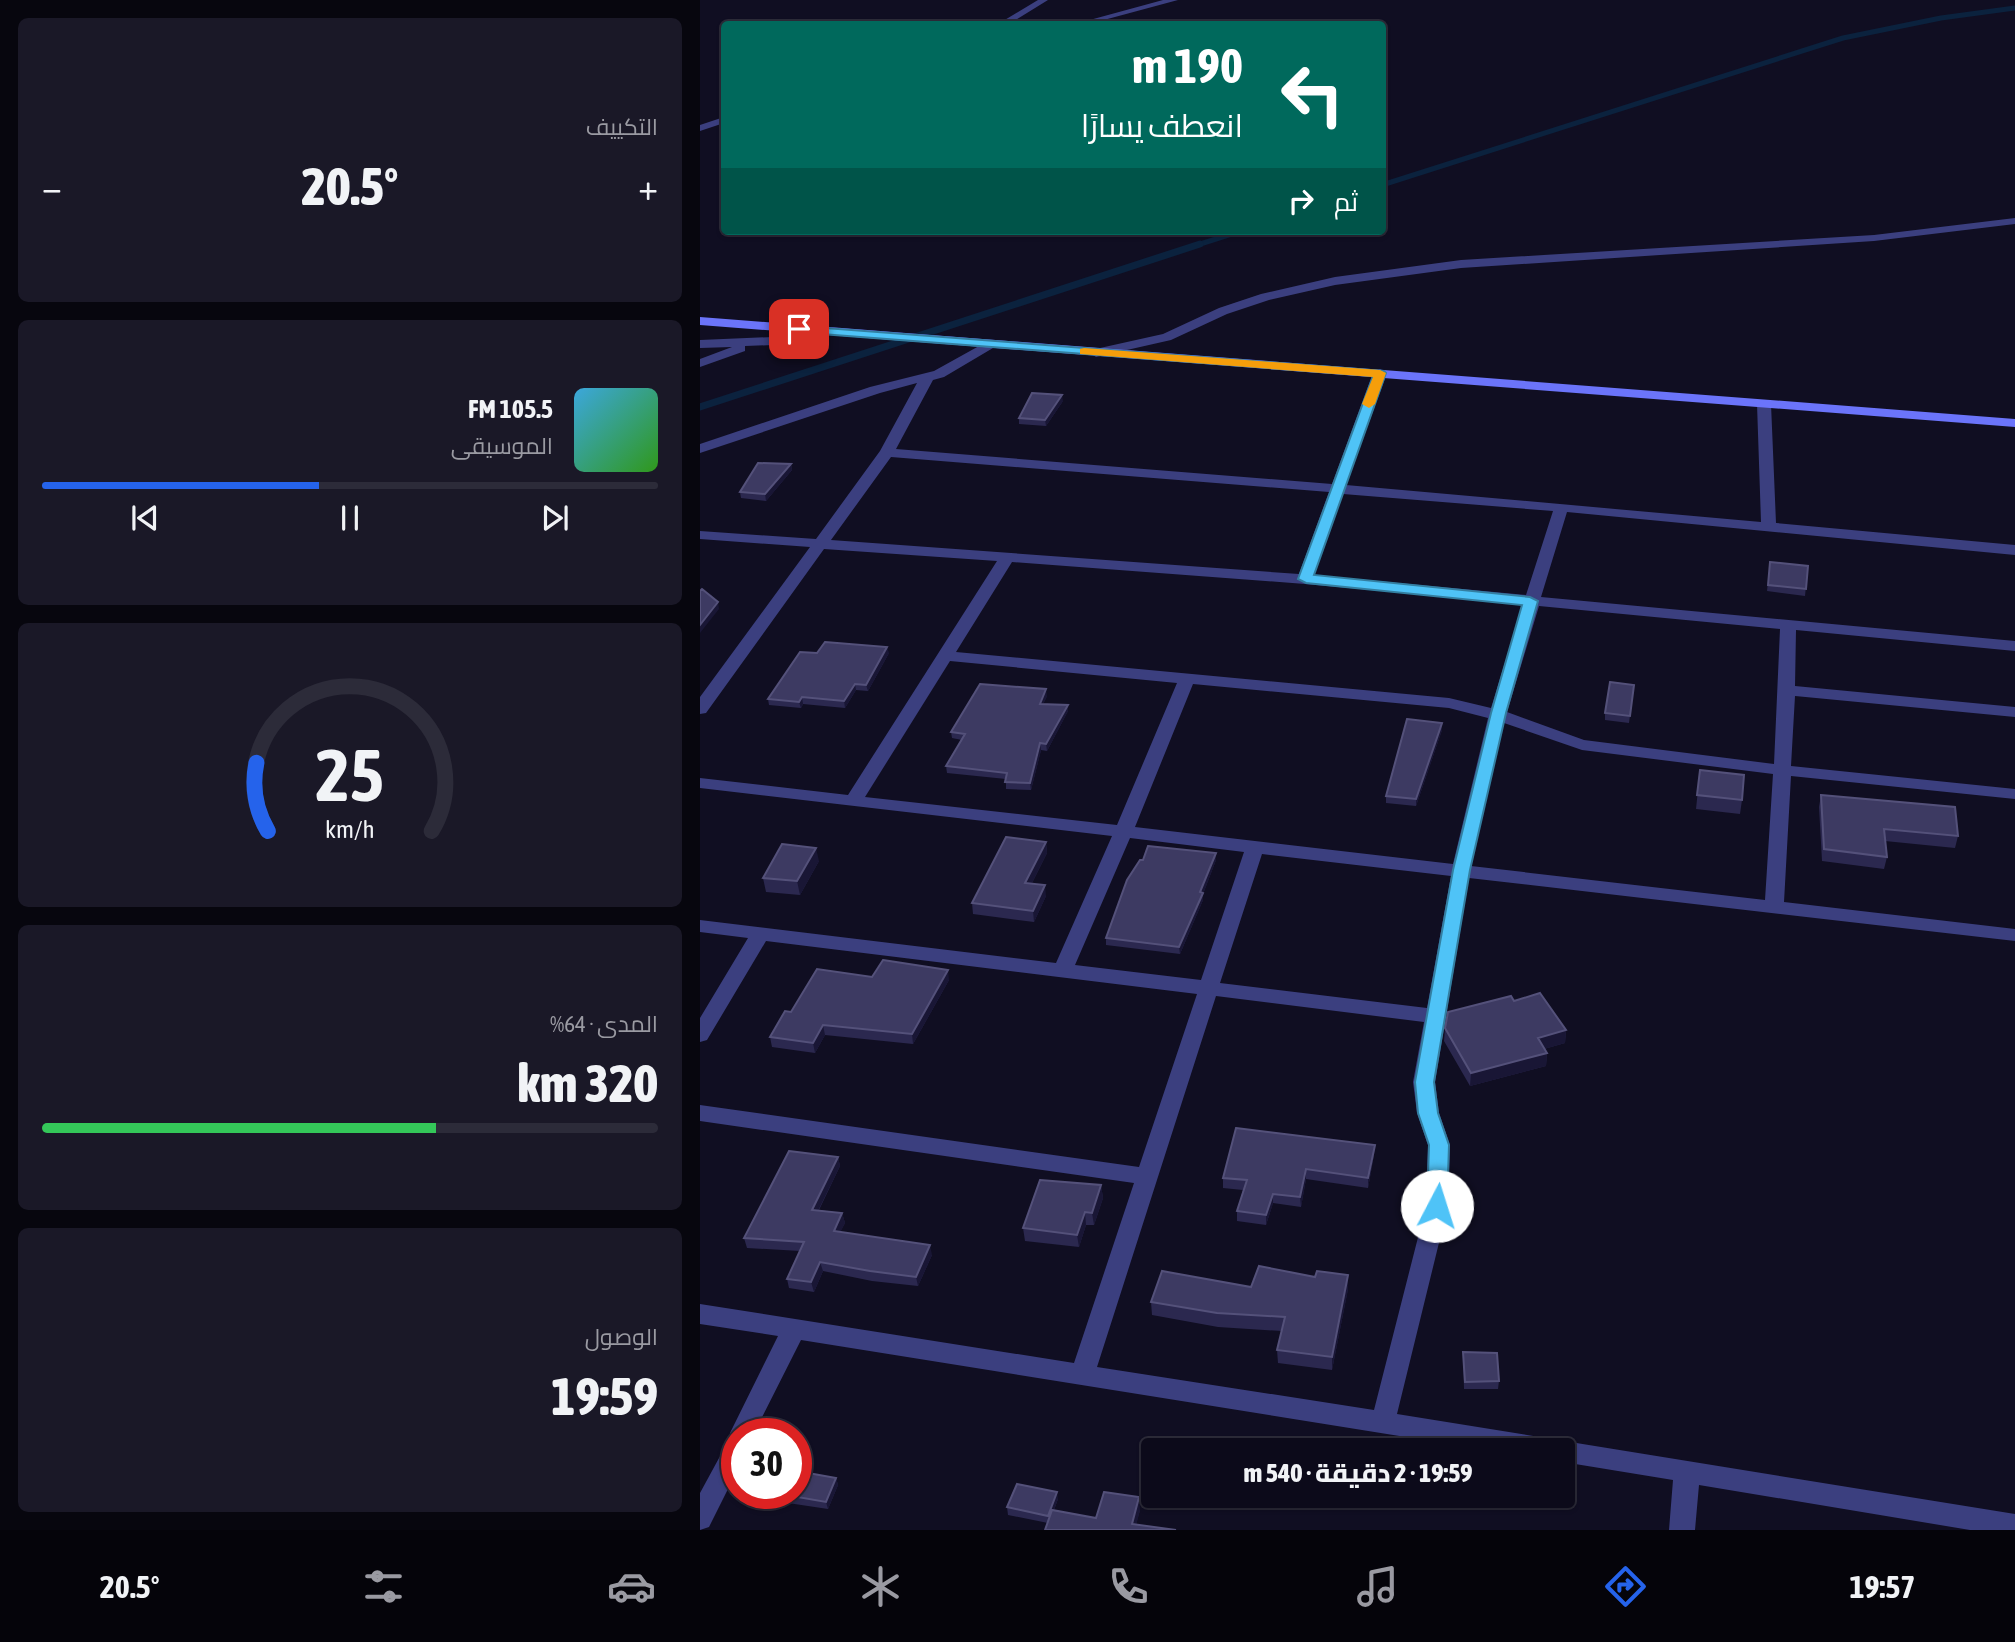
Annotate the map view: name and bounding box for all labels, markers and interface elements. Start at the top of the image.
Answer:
text: 190 m [1132,37,1243,93]
icon: left [1267,49,1358,140]
text: انعطف يسارًا [1081,107,1243,144]
text: التكييف [586,114,658,140]
text: 20.5° [302,156,398,216]
text: − [42,165,62,208]
text: + [638,165,658,208]
icon: right [1282,182,1320,220]
text: ثم [1334,187,1358,217]
pin [769,299,829,359]
icon: arrive [780,310,818,348]
text: 105.5 FM [468,394,553,424]
text: الموسيقى [451,433,553,459]
icon: previous [126,499,164,537]
icon: pause [331,499,369,537]
icon: next [536,499,574,537]
text: 25 [316,733,384,816]
text: km/h [325,815,375,843]
text: المدى · 64% [550,1011,658,1037]
text: 320 km [517,1053,658,1113]
position arrow [1400,1169,1474,1243]
text: الوصول [585,1324,658,1350]
text: 19:59 [551,1366,658,1426]
speed limit sign: 30 [721,1418,812,1509]
text: 19:59 · 2 دقيقة · 540 m [1243,1458,1473,1488]
icon: filters [359,1562,408,1611]
icon: car [607,1562,656,1611]
icon: climate [856,1562,905,1611]
icon: phone [1104,1562,1153,1611]
icon: music [1353,1562,1402,1611]
icon: directions [1601,1562,1650,1611]
text: 20.5° [100,1568,159,1605]
text: 19:57 [1849,1568,1915,1605]

